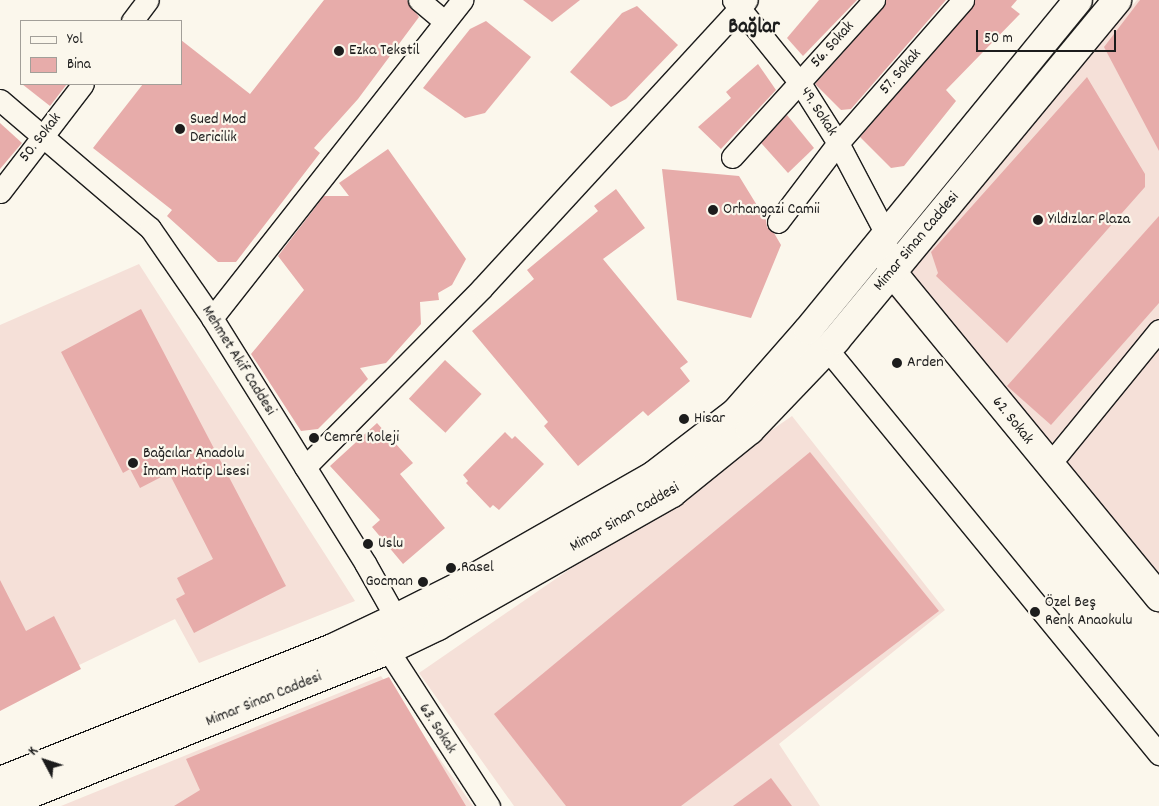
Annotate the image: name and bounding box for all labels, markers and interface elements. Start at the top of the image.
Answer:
district label: Bağlar [728,15,780,41]
street label: 56. Sokak [807,18,859,72]
legend [20,20,182,85]
scale bar [979,20,1119,52]
text: 50 m [984,28,1013,50]
text: Yol [67,29,83,51]
place label: Ezka Tekstil [349,41,419,61]
marker: Ezka Tekstil [333,45,345,57]
street label: 57. Sokak [876,45,926,99]
text: Bina [67,54,91,76]
street label: 49. Sokak [795,84,841,140]
street label: 50. Sokak [16,110,66,166]
place label: Sued Mod Dericilik [190,110,246,148]
marker: Sued Mod Dericilik [174,123,186,135]
street label: Mimar Sinan Caddesi [870,189,964,295]
place label: Orhangazi Camii [723,200,820,220]
marker: Orhangazi Camii [707,204,719,216]
place label: Yıldızlar Plaza [1048,210,1130,230]
marker: Yıldızlar Plaza [1032,214,1044,226]
street label: Mehmet Akif Caddesi [196,302,280,420]
place label: Arden [907,353,944,373]
marker: Arden [891,357,903,369]
street label: 62. Sokak [987,393,1037,449]
place label: Hisar [694,409,725,429]
marker: Hisar [678,413,690,425]
place label: Cemre Koleji [324,428,399,448]
marker: Cemre Koleji [308,432,320,444]
place label: Bağcılar Anadolu İmam Hatip Lisesi [143,444,249,482]
marker: Bağcılar Anadolu İmam Hatip Lisesi [127,457,139,469]
street label: Mimar Sinan Caddesi [567,479,683,557]
place label: Uslu [378,534,403,554]
marker: Uslu [362,538,374,550]
place label: Rasel [461,558,494,578]
marker: Rasel [445,562,457,574]
place label: Gocman [365,572,413,592]
marker: Gocman [417,576,429,588]
place label: Özel Beş Renk Anaokulu [1045,593,1132,631]
marker: Özel Beş Renk Anaokulu [1029,606,1041,618]
street label: Mimar Sinan Caddesi [203,668,325,732]
street label: 63. Sokak [414,700,460,758]
north arrow [20,736,70,786]
text: K [24,742,43,760]

